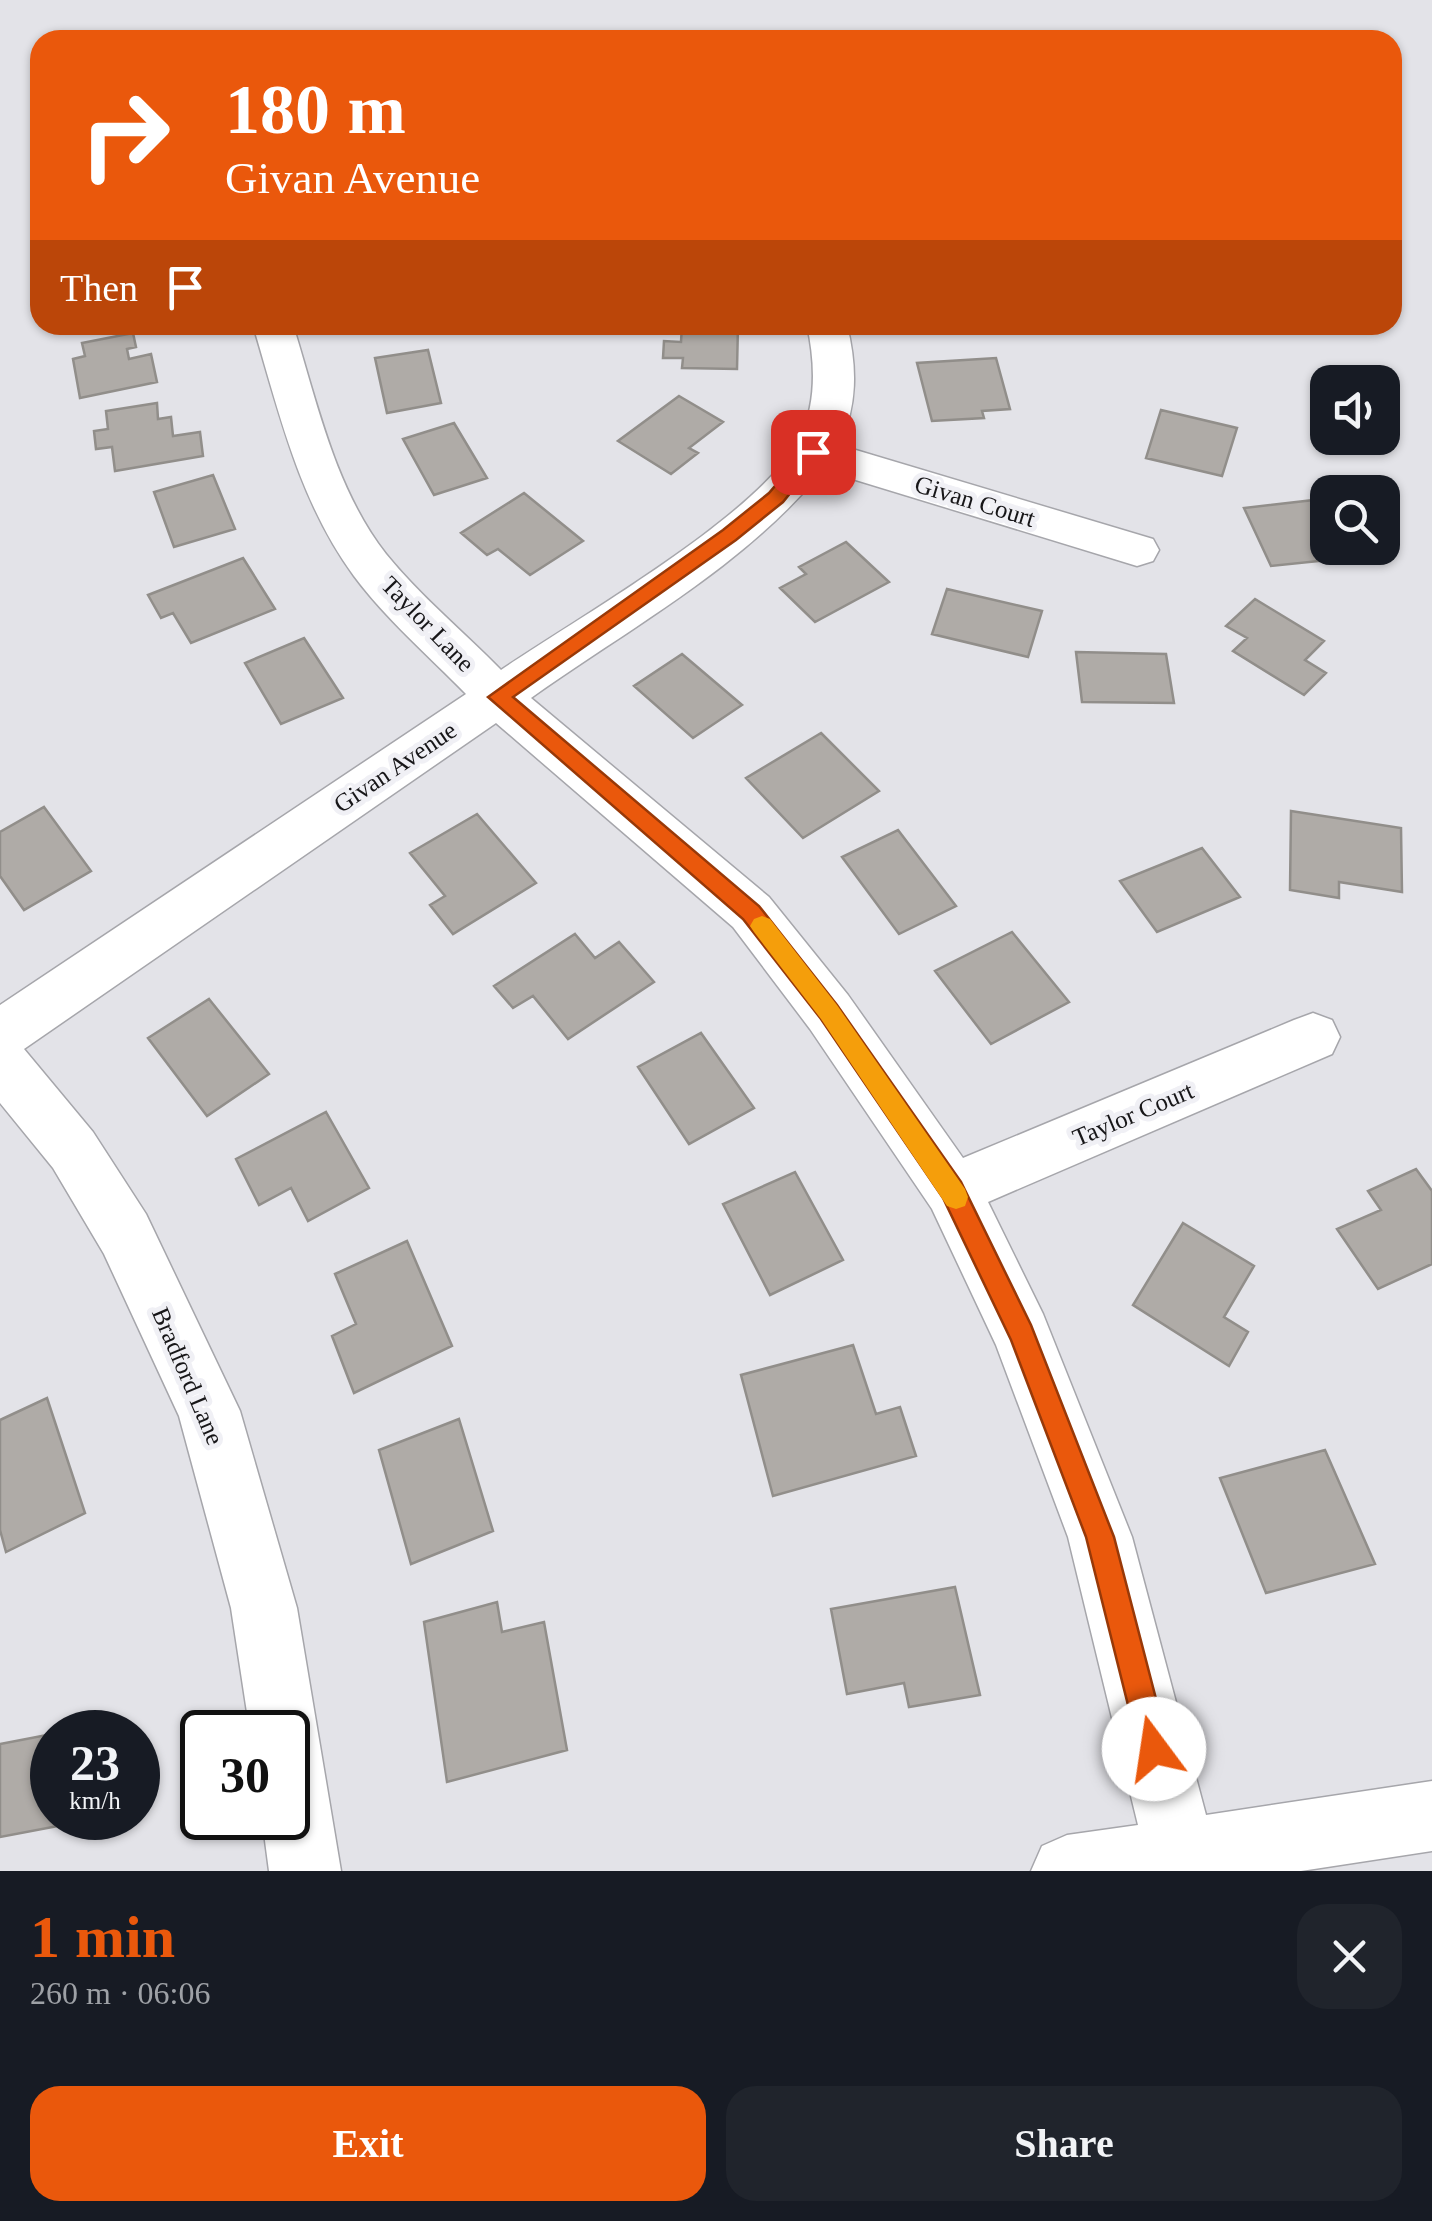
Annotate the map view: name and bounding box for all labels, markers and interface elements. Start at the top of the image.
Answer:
icon: right [60,70,190,200]
text: 180 m [225,71,406,148]
text: Givan Avenue [225,153,480,203]
icon: arrive [158,260,213,315]
text: Then [60,267,138,309]
map controls [1310,365,1400,565]
button: sound [1310,365,1400,455]
pin [771,410,856,495]
icon: arrive [786,425,841,480]
street label: Givan Court [912,470,1038,532]
button: search [1310,475,1400,565]
street label: Taylor Lane [376,571,480,677]
street label: Givan Avenue [329,716,461,818]
street label: Taylor Court [1069,1077,1197,1151]
street label: Bradford Lane [147,1303,229,1449]
position arrow [1102,1697,1206,1801]
speed limit sign: 30 [180,1710,310,1840]
text: 23 [70,1735,120,1791]
text: km/h [69,1787,121,1814]
text: 1 min [30,1904,175,1970]
button: close [1297,1904,1402,2009]
text: 260 m · 06:06 [30,1975,210,2011]
button: Exit [30,2086,706,2201]
button: Share [726,2086,1402,2201]

